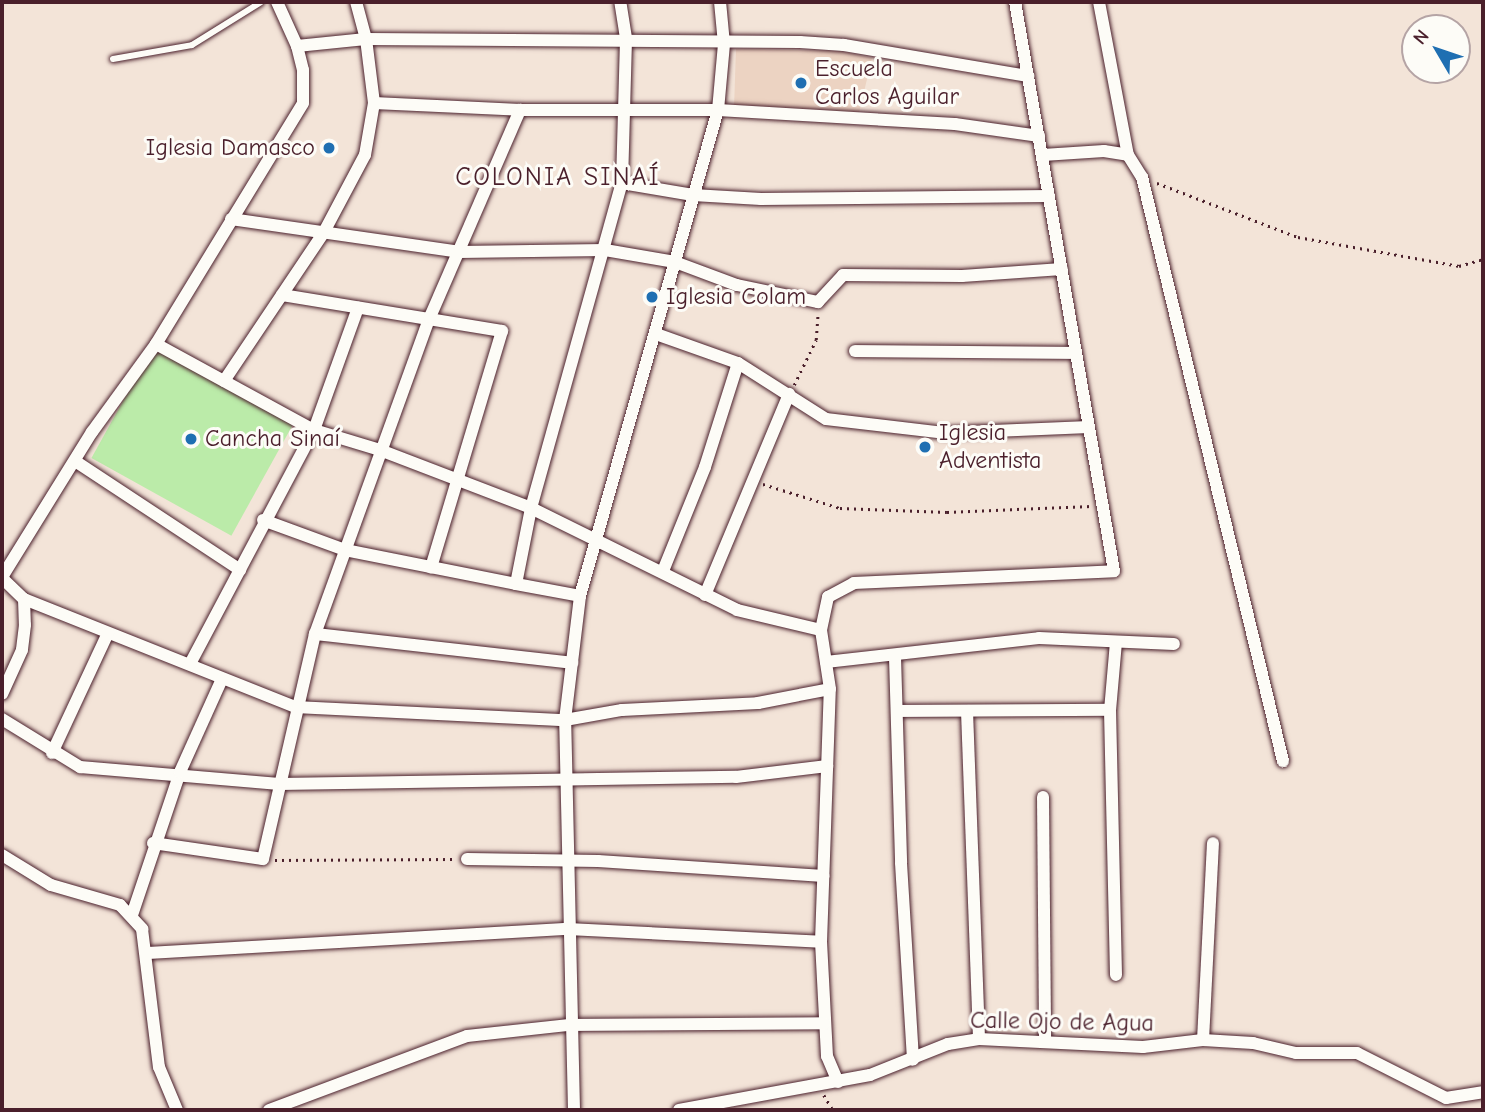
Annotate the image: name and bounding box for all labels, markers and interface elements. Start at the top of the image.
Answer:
north arrow [1401,14,1471,84]
text: N [1409,25,1434,49]
place label: Escuela Carlos Aguilar [815,55,959,111]
marker: Escuela Carlos Aguilar [793,75,809,91]
place label: Iglesia Damasco [146,134,315,162]
marker: Iglesia Damasco [321,140,337,156]
district label: COLONIA SINAÍ [457,162,659,194]
place label: Iglesia Colam [666,283,806,311]
marker: Iglesia Colam [644,289,660,305]
place label: Iglesia Adventista [939,419,1041,475]
place label: Cancha Sinaí [205,425,340,453]
marker: Cancha Sinaí [183,431,199,447]
marker: Iglesia Adventista [917,439,933,455]
street label: Calle Ojo de Agua [970,1006,1154,1038]

